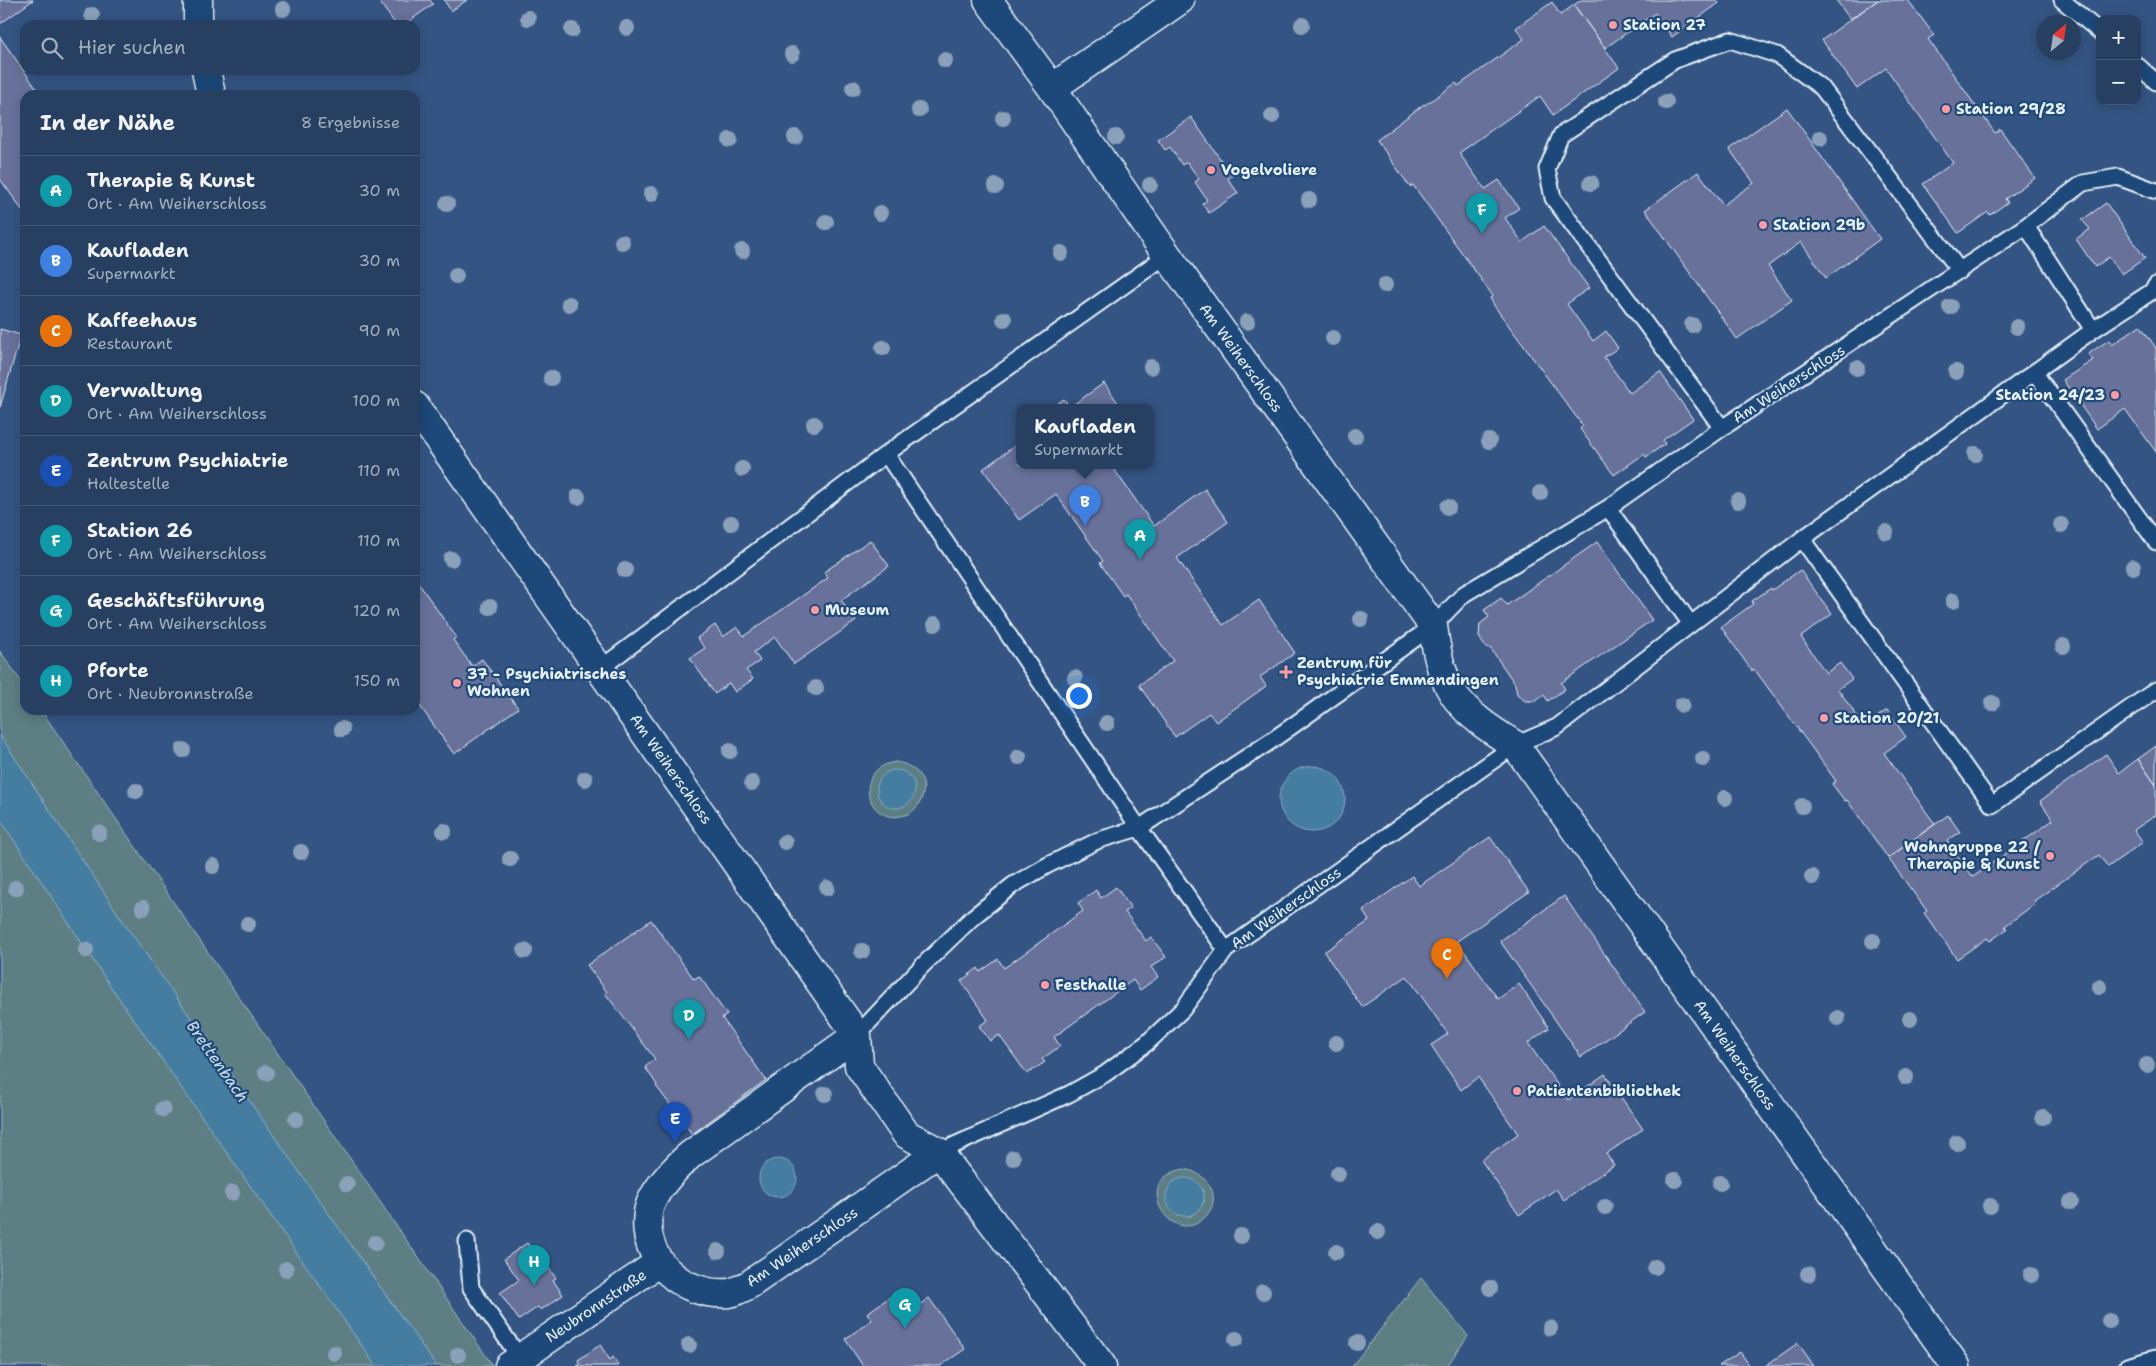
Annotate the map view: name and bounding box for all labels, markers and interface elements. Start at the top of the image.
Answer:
place label: Station 27 [1623,15,1706,35]
north arrow [2036,15,2081,60]
map controls [2096,15,2141,105]
button: + [2096,15,2141,60]
marker: Station 27 [1607,19,1619,31]
search box [20,20,420,75]
icon: search [38,34,66,62]
text: Hier suchen [78,35,186,60]
button: − [2096,60,2141,105]
place label: Station 29/28 [1956,99,2066,119]
marker: Station 29/28 [1940,103,1952,115]
text: In der Nähe [40,109,175,137]
text: 8 Ergebnisse [301,112,400,133]
place label: Vogelvoliere [1221,160,1317,180]
marker: Vogelvoliere [1205,164,1217,176]
text: Therapie & Kunst [87,168,255,193]
text: A [50,180,62,201]
text: 30 m [359,180,400,201]
text: Ort · Am Weiherschloss [87,193,267,214]
pin: F [1466,193,1498,234]
place label: Station 29b [1773,215,1865,235]
marker: Station 29b [1757,219,1769,231]
text: Kaufladen [87,238,189,263]
text: B [51,250,61,271]
text: 30 m [359,250,400,271]
text: Supermarkt [87,263,176,284]
street label: Am Weiherschloss [1195,299,1287,417]
text: Kaffeehaus [87,308,197,333]
text: C [51,320,61,341]
text: 90 m [359,320,400,341]
text: Restaurant [87,333,173,354]
street label: Am Weiherschloss [1729,340,1849,428]
text: Verwaltung [87,378,202,403]
place label: Station 24/23 [1996,385,2105,405]
marker: Station 24/23 [2109,389,2121,401]
text: D [50,390,62,411]
text: 100 m [352,390,400,411]
text: Ort · Am Weiherschloss [87,403,267,424]
popup [1016,404,1154,469]
text: Kaufladen [1034,414,1136,439]
text: Supermarkt [1034,439,1123,460]
text: Zentrum Psychiatrie [87,448,288,473]
text: E [51,460,61,481]
text: 110 m [357,460,400,481]
text: Haltestelle [87,473,170,494]
pin: B [1069,485,1101,526]
text: Station 26 [87,518,193,543]
pin: A [1124,519,1156,560]
text: F [51,530,61,551]
text: 110 m [357,530,400,551]
text: Ort · Am Weiherschloss [87,543,267,564]
text: Geschäftsführung [87,588,264,613]
text: G [50,600,62,621]
text: 120 m [353,600,400,621]
place label: Museum [825,600,890,620]
marker: Museum [809,604,821,616]
text: Ort · Am Weiherschloss [87,613,267,634]
place label: Zentrum für Psychiatrie Emmendingen [1297,653,1499,690]
text: Pforte [87,658,149,683]
place label: 37 - Psychiatrisches Wohnen [467,664,627,701]
marker: Zentrum für Psychiatrie Emmendingen [1279,665,1293,679]
text: H [50,670,62,691]
text: 150 m [353,670,400,691]
marker: 37 - Psychiatrisches Wohnen [451,677,463,689]
text: Ort · Neubronnstraße [87,683,254,704]
your location [1066,683,1092,709]
place label: Station 20/21 [1834,708,1939,728]
street label: Am Weiherschloss [625,710,717,828]
marker: Station 20/21 [1818,712,1830,724]
place label: Wohngruppe 22 / Therapie & Kunst [1904,837,2042,874]
marker: Wohngruppe 22 / Therapie & Kunst [2044,850,2056,862]
street label: Am Weiherschloss [1227,862,1345,954]
pin: C [1431,938,1463,979]
place label: Festhalle [1055,975,1127,995]
marker: Festhalle [1039,979,1051,991]
street label: Am Weiherschloss [1689,996,1781,1114]
pin: D [673,999,705,1040]
water label: Brettenbach [182,1016,253,1106]
place label: Patientenbibliothek [1527,1081,1681,1101]
marker: Patientenbibliothek [1511,1085,1523,1097]
pin: E [659,1102,691,1143]
street label: Am Weiherschloss [742,1202,862,1292]
pin: H [518,1245,550,1286]
street label: Neubronnstraße [542,1265,650,1347]
pin: G [889,1288,921,1329]

